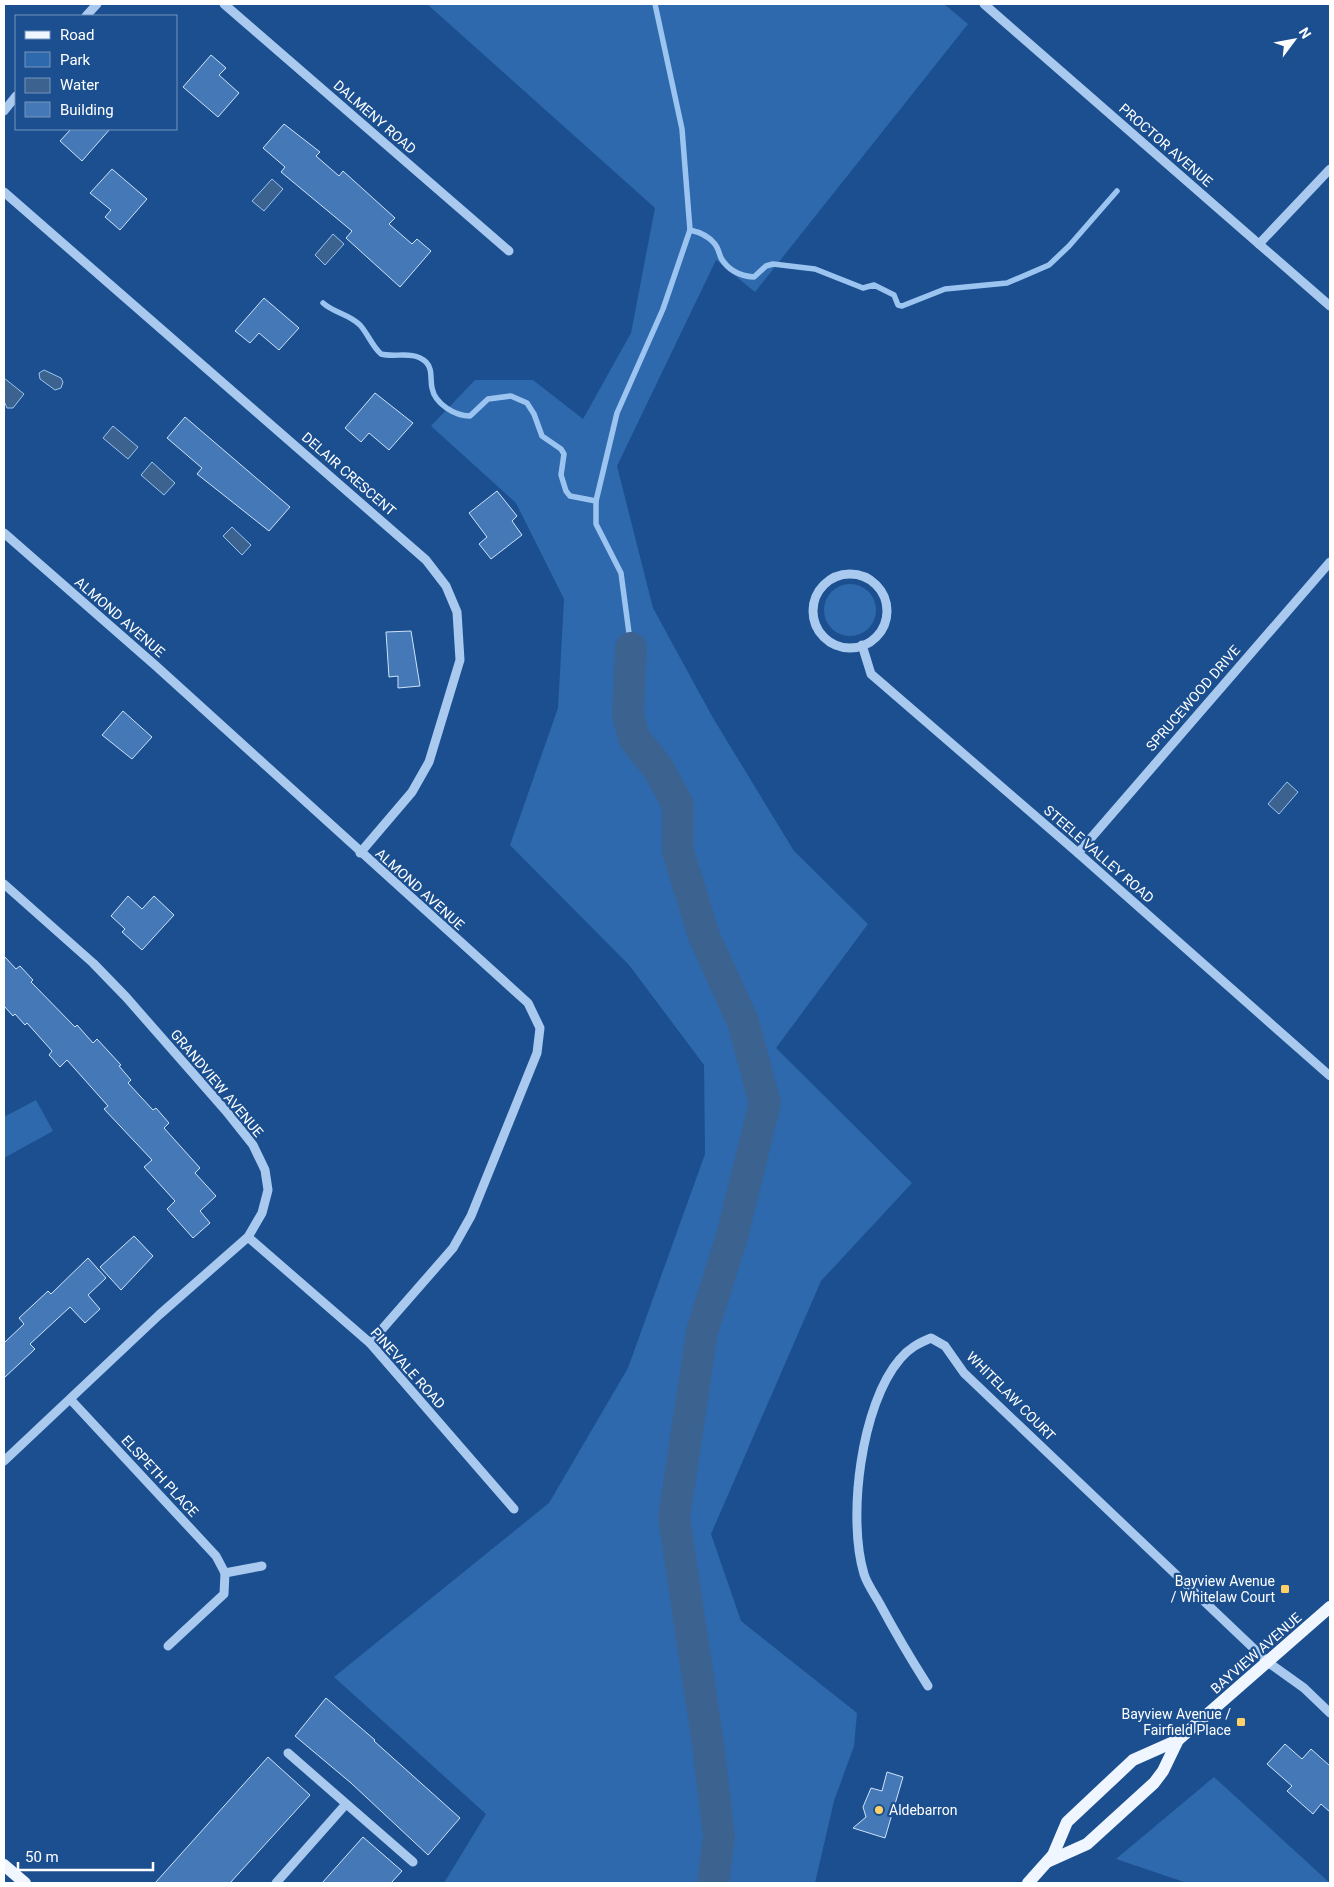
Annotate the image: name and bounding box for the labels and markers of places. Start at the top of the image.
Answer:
place label: Bayview Avenue / Whitelaw Court [1171,1573,1275,1605]
marker: Bayview Avenue / Whitelaw Court [1279,1583,1291,1595]
place label: Bayview Avenue / Fairfield Place [1122,1706,1231,1738]
marker: Bayview Avenue / Fairfield Place [1235,1716,1247,1728]
place label: Aldebarron [889,1802,957,1818]
marker: Aldebarron [873,1804,885,1816]

